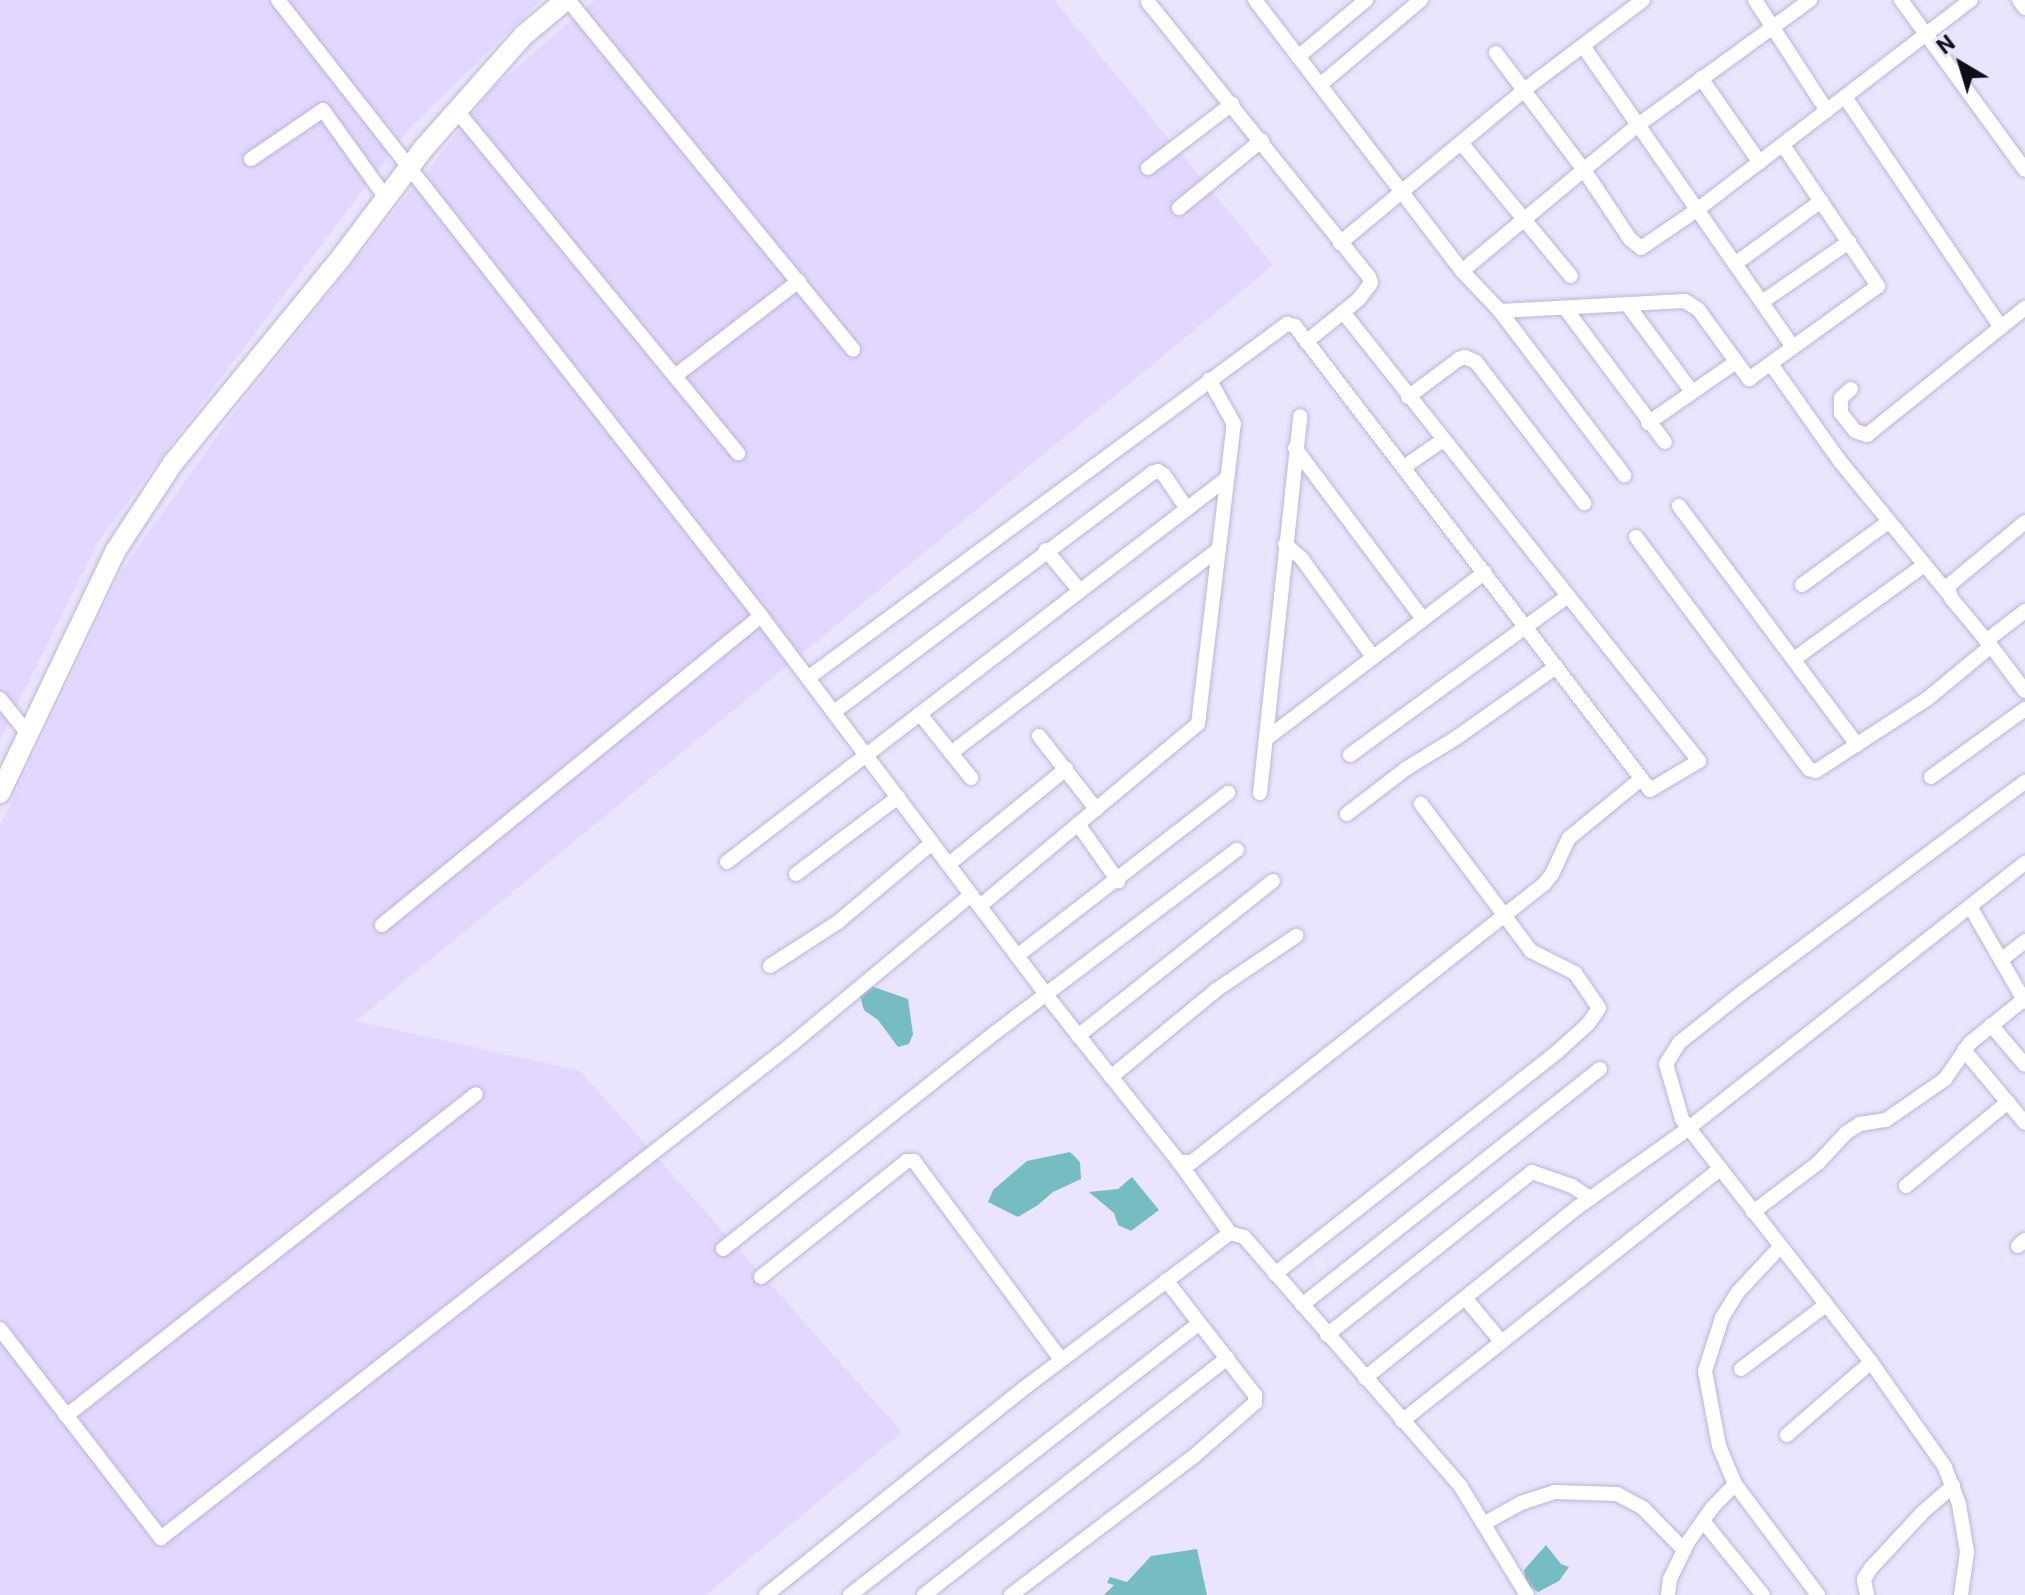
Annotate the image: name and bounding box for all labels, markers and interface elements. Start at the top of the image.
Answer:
north arrow [1921,24,2001,104]
text: N [1932,30,1960,59]

